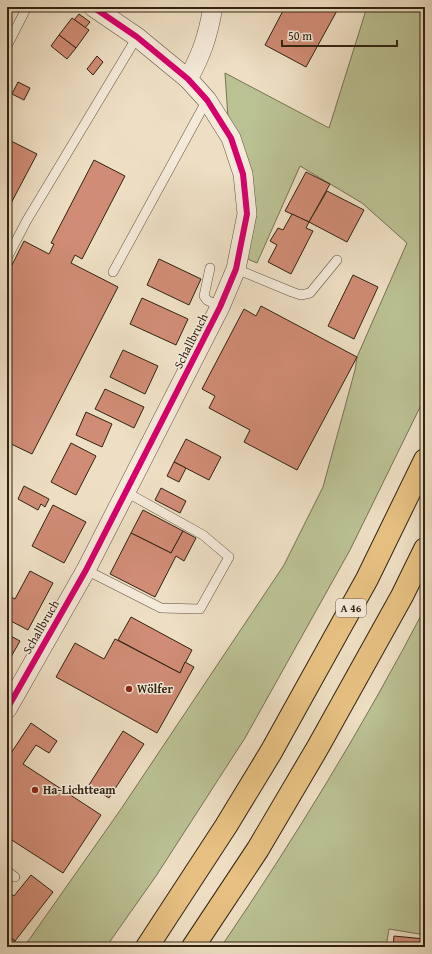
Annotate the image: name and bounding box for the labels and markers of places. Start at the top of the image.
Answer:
place label: Wölfer [137,680,173,697]
marker: Wölfer [124,684,134,694]
place label: Ha-Lichtteam [43,781,116,798]
marker: Ha-Lichtteam [30,785,40,795]

